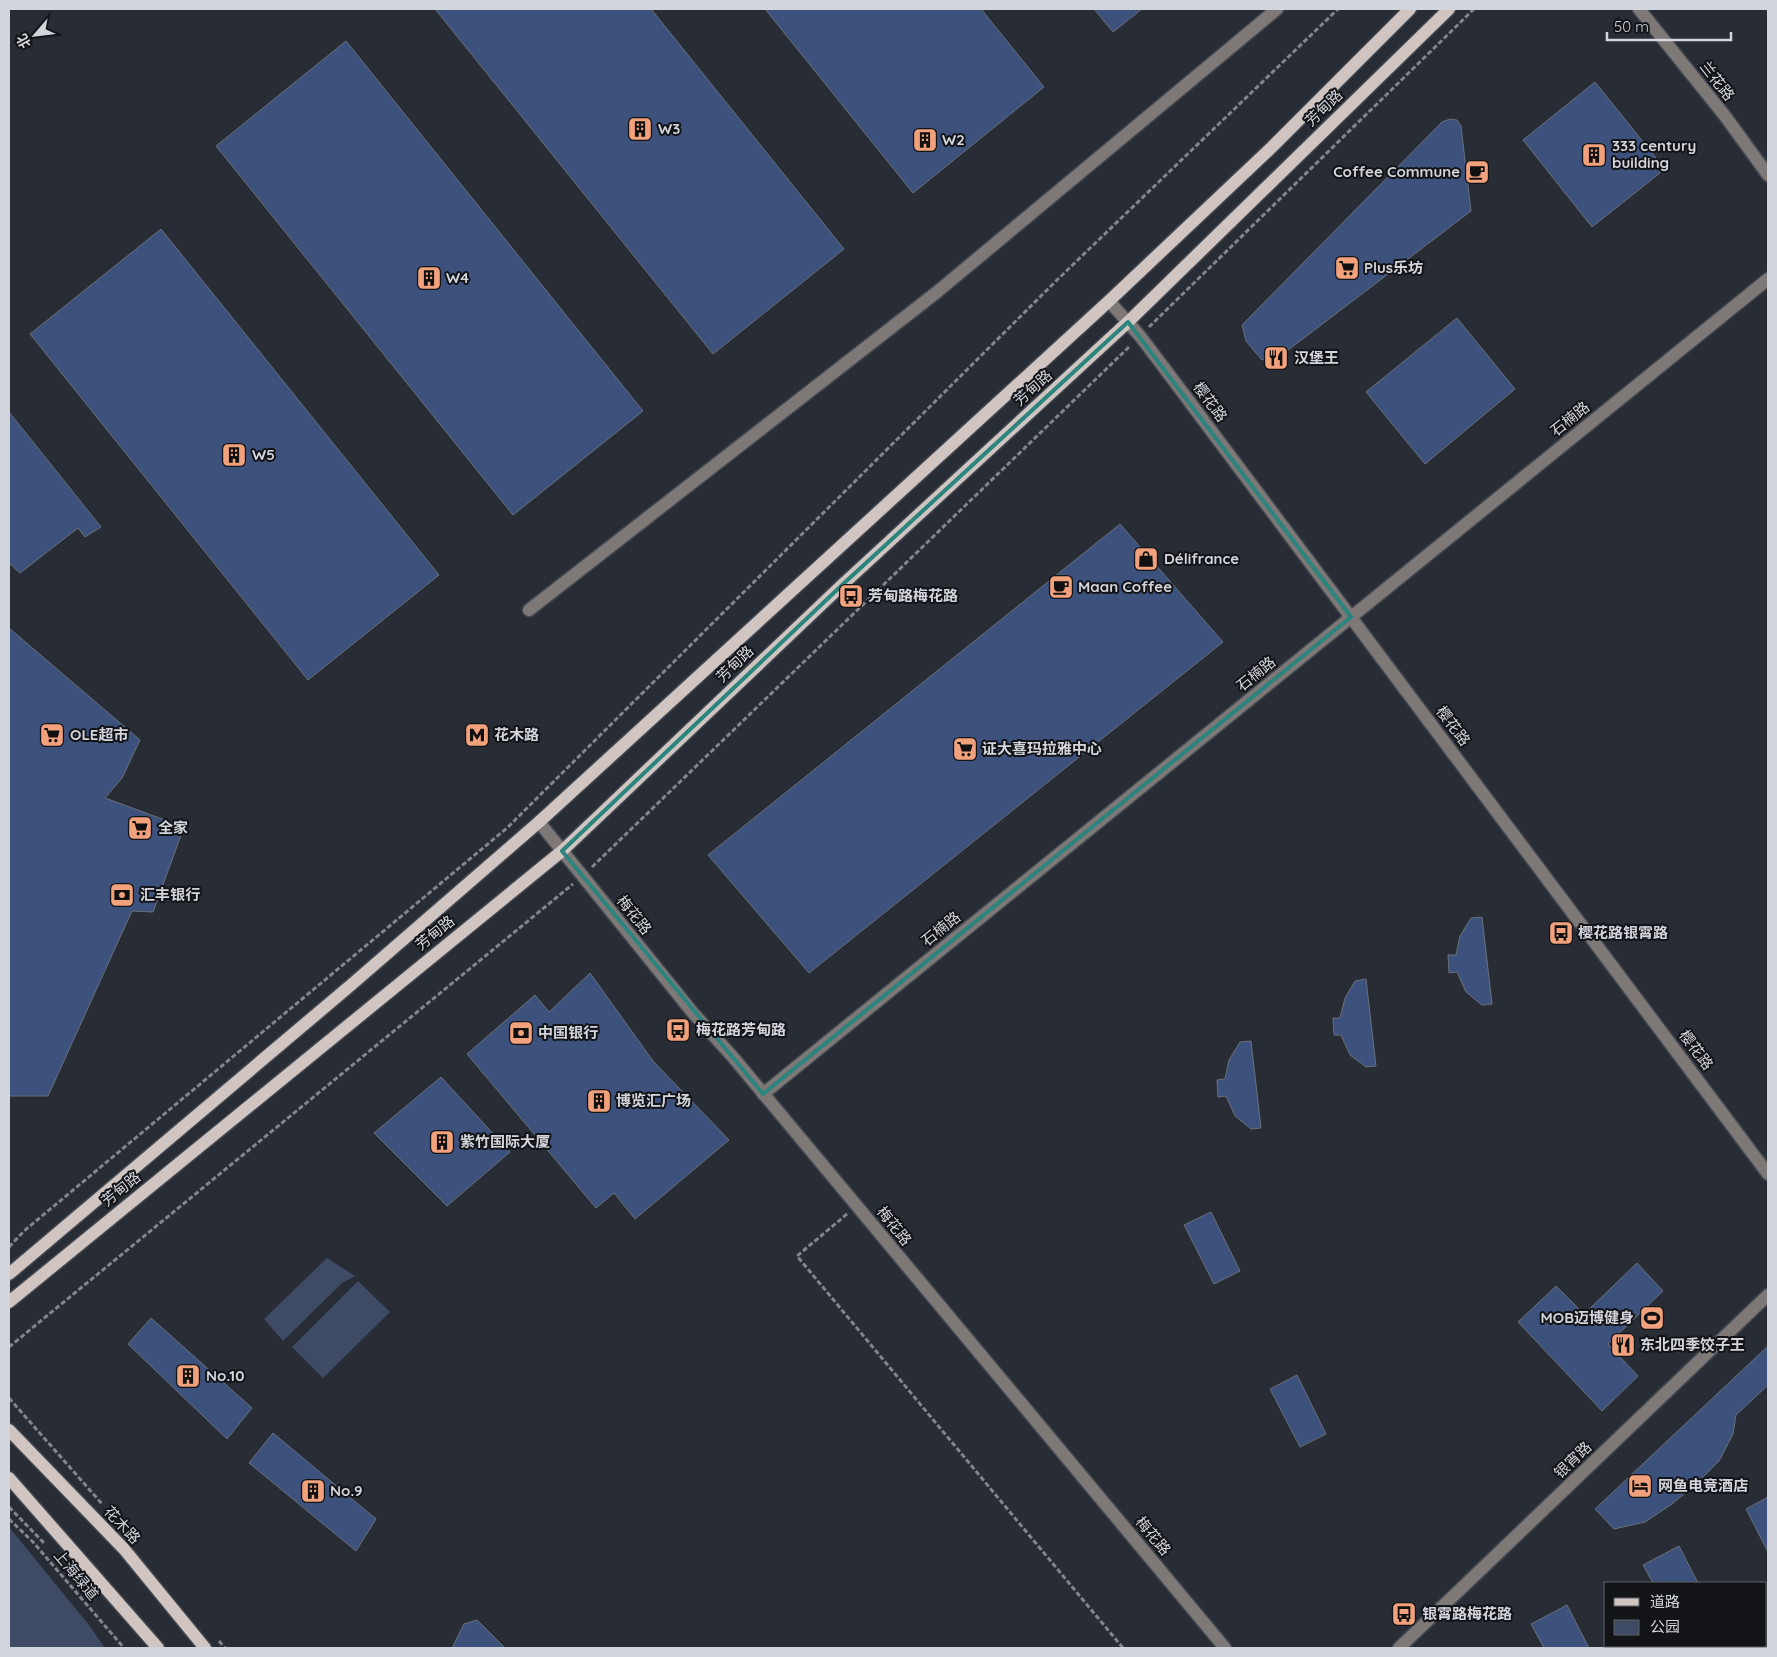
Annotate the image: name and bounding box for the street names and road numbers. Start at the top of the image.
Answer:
street label: 兰花路 [1696,57,1739,104]
street label: 芳甸路 [1301,85,1346,130]
street label: 芳甸路 [1010,366,1056,410]
street label: 樱花路 [1189,378,1232,425]
street label: 石楠路 [1546,397,1593,440]
street label: 芳甸路 [712,641,757,686]
street label: 石楠路 [1232,652,1279,695]
street label: 樱花路 [1432,702,1475,749]
street label: 梅花路 [613,891,656,938]
street label: 石楠路 [917,907,964,950]
street label: 芳甸路 [411,911,458,954]
street label: 樱花路 [1675,1026,1718,1073]
street label: 芳甸路 [97,1167,144,1210]
street label: 梅花路 [873,1202,916,1249]
street label: 银宵路 [1550,1437,1595,1482]
street label: 花木路 [100,1502,145,1548]
street label: 梅花路 [1132,1512,1175,1559]
street label: 上海绿道 [50,1546,103,1604]

